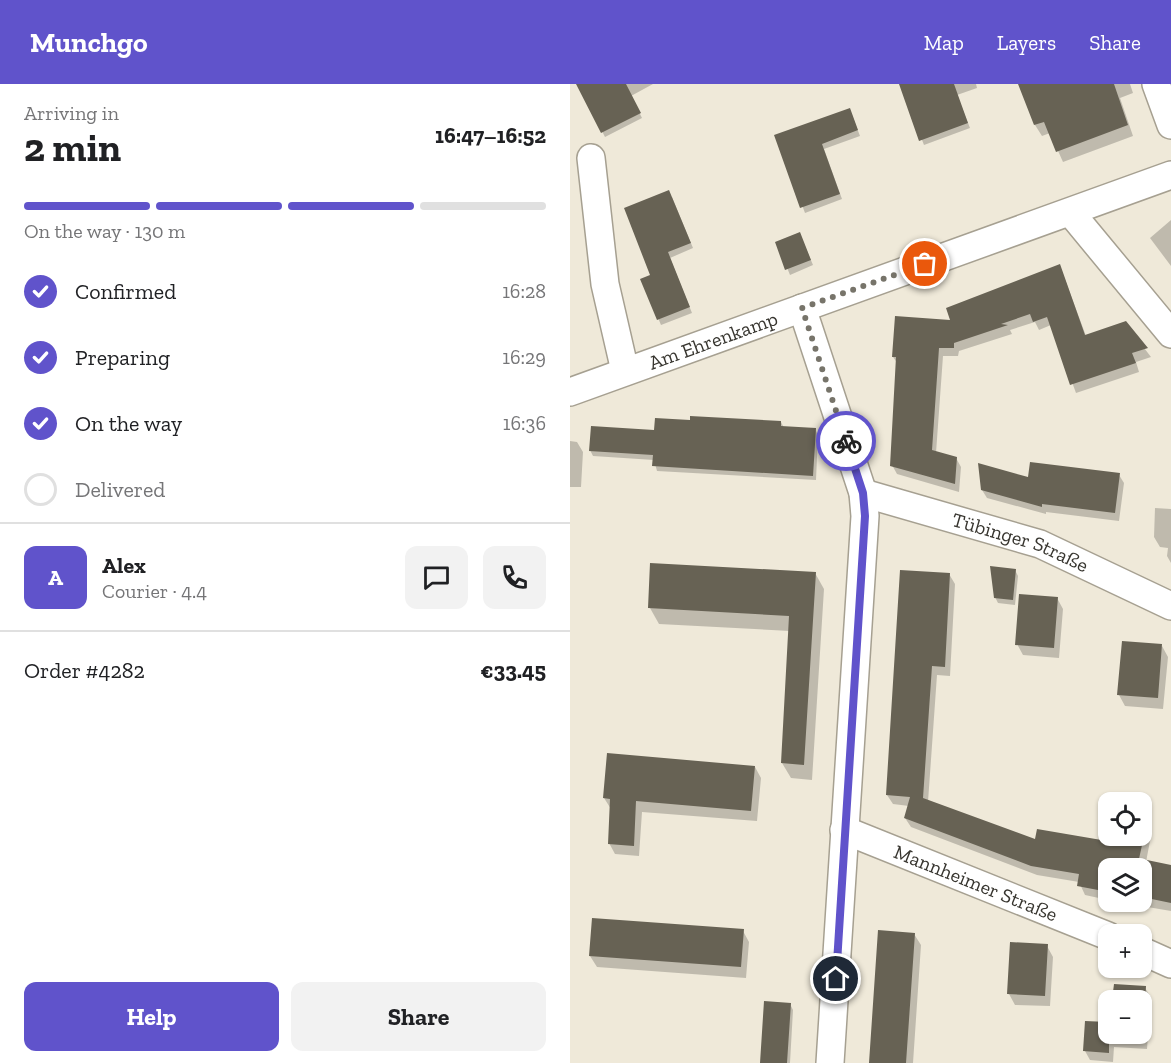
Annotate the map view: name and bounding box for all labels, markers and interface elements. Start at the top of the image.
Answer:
text: Munchgo [30,26,148,59]
text: Map [924,30,964,55]
text: Layers [997,30,1056,55]
text: Share [1089,30,1141,55]
text: Arriving in [24,101,119,125]
text: 16:47–16:52 [435,122,546,149]
text: 2 min [24,124,121,171]
text: On the way · 130 m [24,219,185,243]
pin [899,238,950,289]
icon: bag [908,247,941,280]
icon: check [24,275,57,308]
text: Confirmed [75,278,176,305]
text: 16:28 [502,279,546,303]
street label: Am Ehrenkamp [645,306,781,375]
icon: check [24,341,57,374]
text: Preparing [75,344,170,371]
text: 16:29 [502,345,546,369]
icon: check [24,407,57,440]
text: On the way [75,410,182,437]
text: 16:36 [503,411,546,435]
courier [816,411,876,471]
icon: bike [830,425,863,458]
text: Delivered [75,476,165,503]
street label: Tübinger Straße [949,507,1092,577]
button: chat [405,546,468,609]
button: phone [483,546,546,609]
text: Alex [102,552,146,579]
text: A [48,564,63,591]
text: Courier · 4.4 [102,579,207,603]
text: Order #4282 [24,657,145,684]
text: €33.45 [480,657,546,684]
map controls [1098,792,1152,1044]
button: locate [1098,792,1152,846]
street label: Mannheimer Straße [890,839,1061,927]
button: layers [1098,858,1152,912]
button: + [1098,924,1152,978]
pin [810,953,861,1004]
icon: home [819,962,852,995]
button: Help [24,982,279,1051]
button: Share [291,982,546,1051]
button: − [1098,990,1152,1044]

